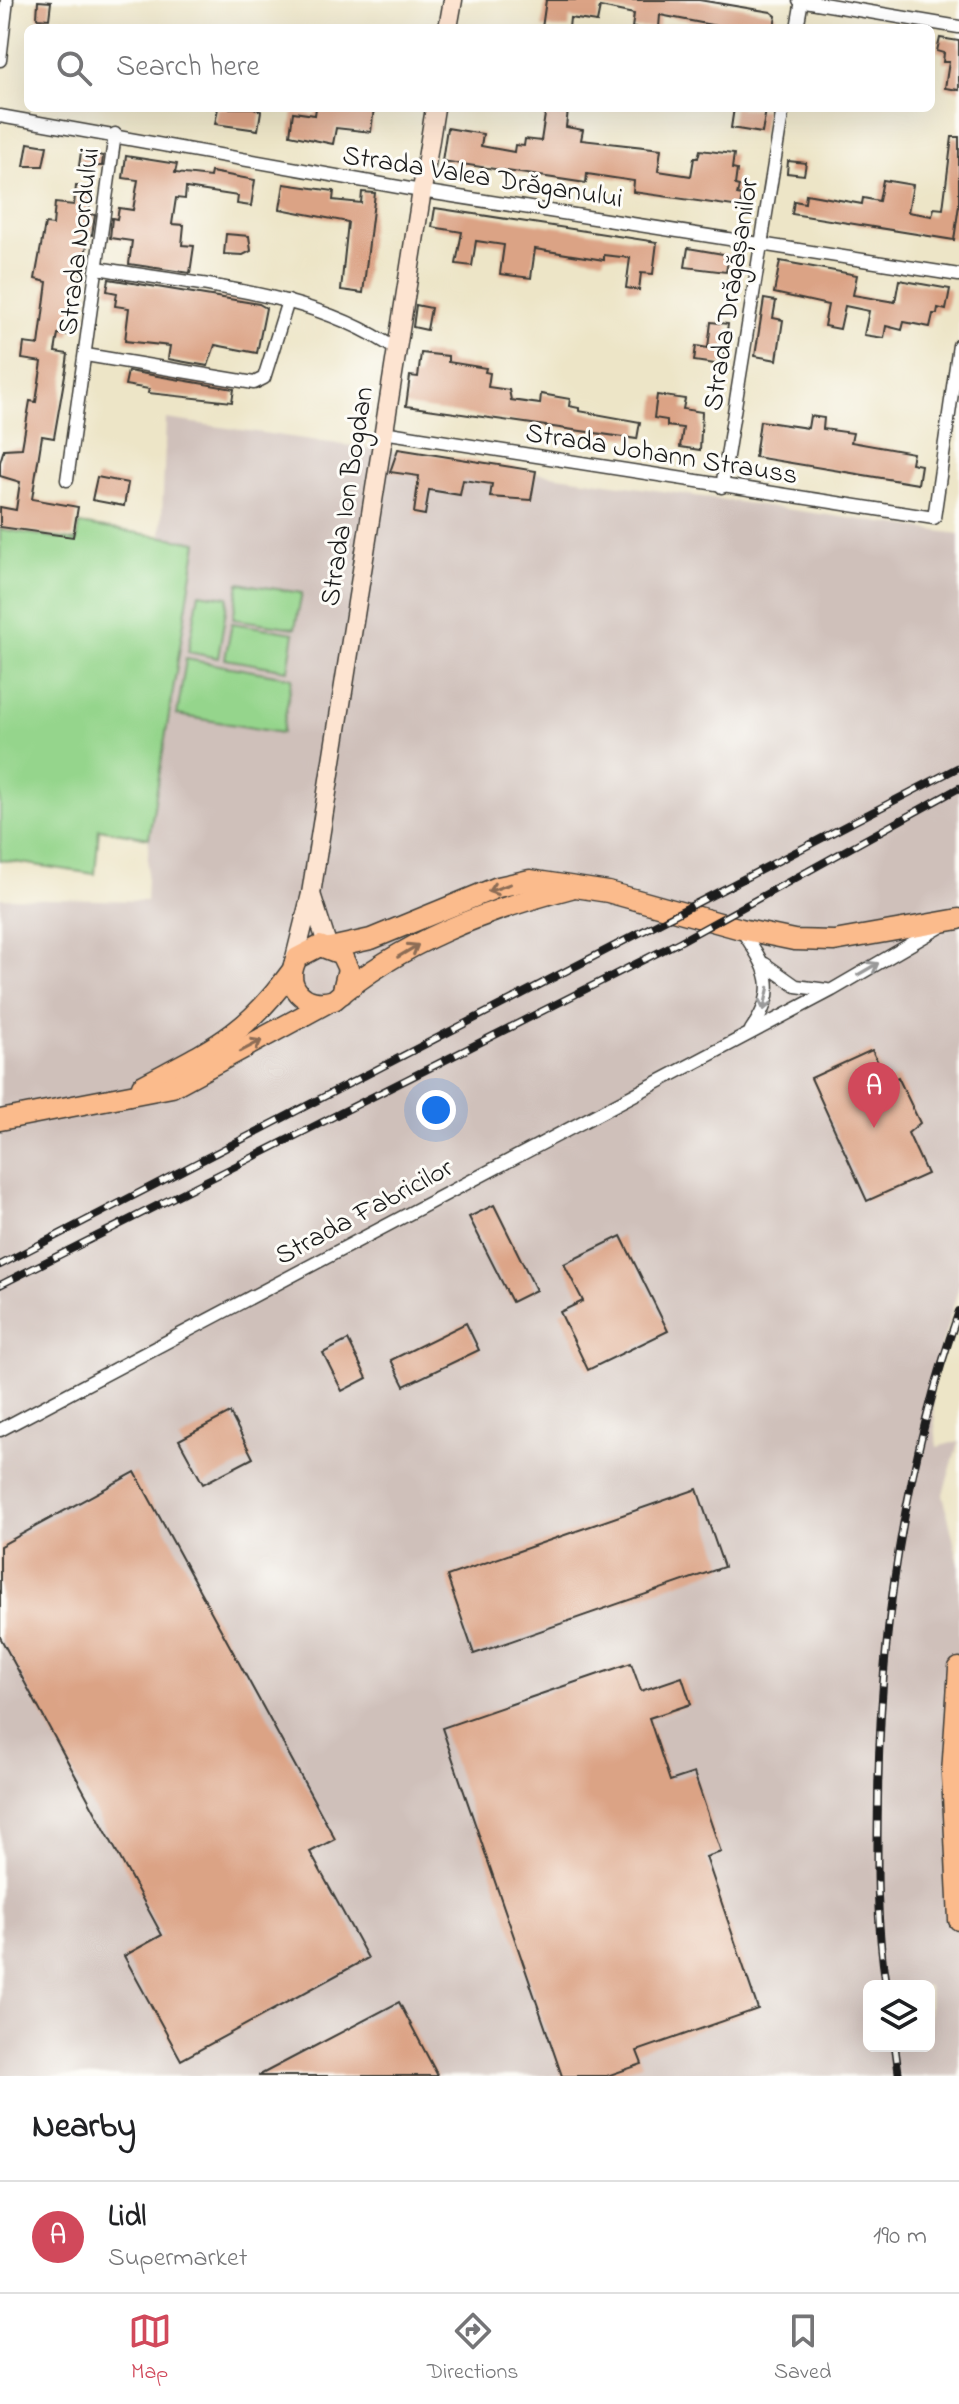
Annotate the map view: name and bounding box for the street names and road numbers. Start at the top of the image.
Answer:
street label: Strada Valea Drăganului [339,136,626,221]
street label: Strada Nordului [49,145,112,337]
street label: Strada Drăgășanilor [694,175,771,414]
street label: Strada Ion Bogdan [311,384,386,609]
street label: Strada Johann Strauss [522,414,801,497]
street label: Strada Fabricilor [268,1149,461,1277]

